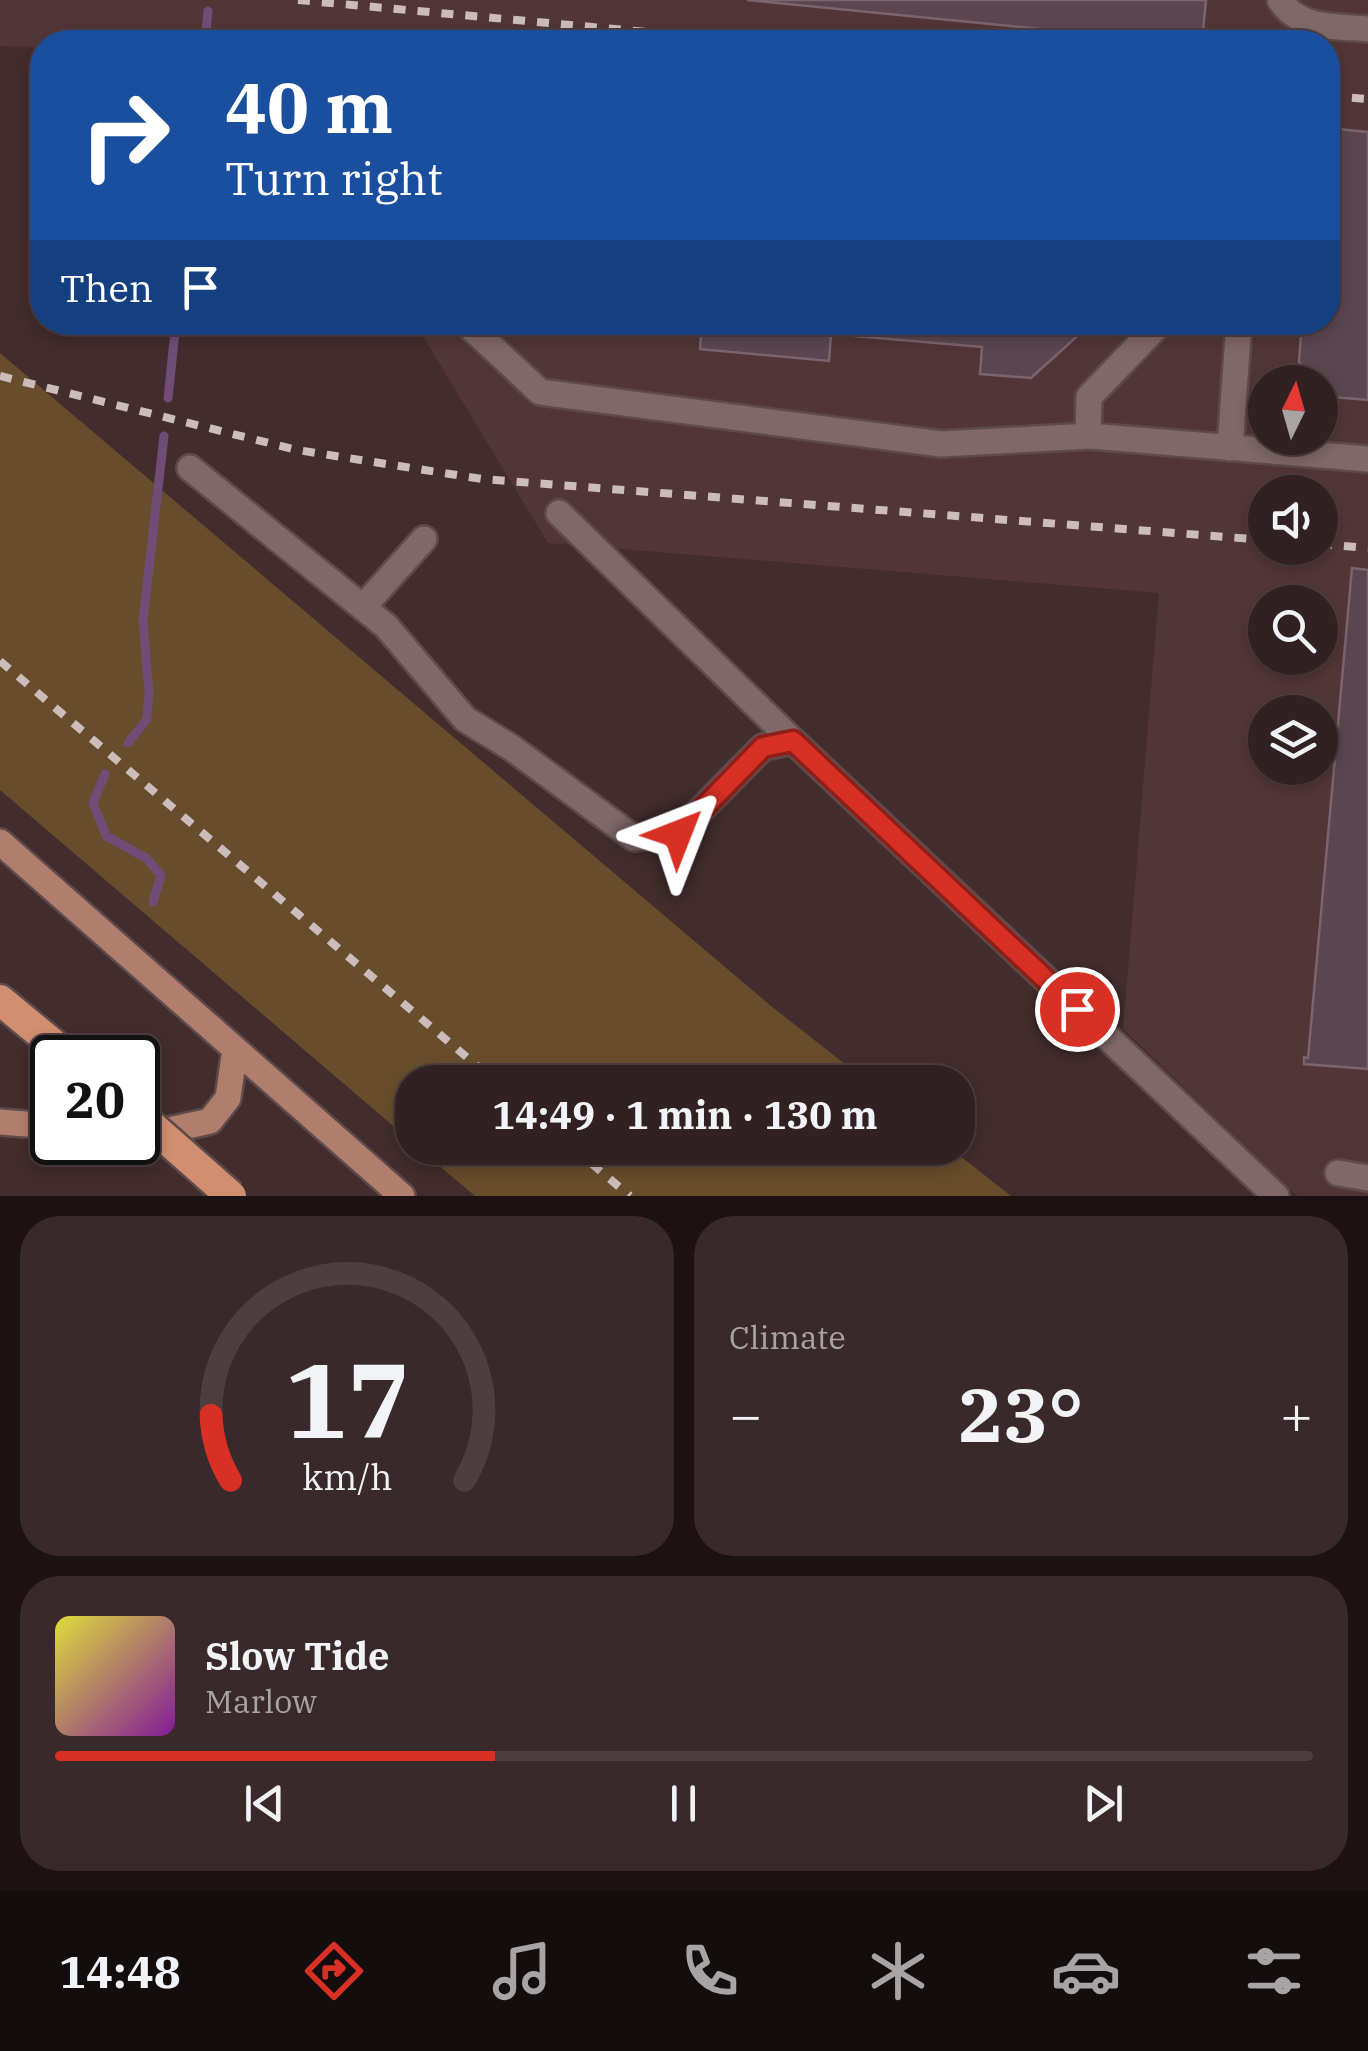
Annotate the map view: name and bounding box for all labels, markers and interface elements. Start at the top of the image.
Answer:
text: 40 m [225,61,393,152]
icon: right [60,70,190,200]
text: Turn right [225,149,443,207]
icon: arrive [173,260,228,315]
text: Then [60,263,153,312]
north arrow [1248,365,1338,455]
map controls [1248,365,1338,785]
button: sound [1248,475,1338,565]
button: search [1248,585,1338,675]
button: layers [1248,695,1338,785]
position arrow [626,782,730,886]
pin [1035,967,1120,1052]
icon: arrive [1050,982,1105,1037]
speed limit sign: 20 [30,1035,160,1165]
text: 14:49 · 1 min · 130 m [492,1090,878,1139]
text: Climate [729,1316,846,1358]
text: 17 [285,1331,409,1467]
text: 23° [958,1365,1084,1463]
text: − [729,1379,762,1450]
text: + [1280,1379,1313,1450]
text: km/h [302,1453,392,1500]
text: Slow Tide [205,1631,390,1680]
text: Marlow [205,1680,317,1722]
icon: previous [237,1776,292,1831]
icon: pause [656,1776,711,1831]
icon: next [1076,1776,1131,1831]
icon: directions [299,1936,369,2006]
icon: music [487,1936,557,2006]
icon: phone [675,1936,745,2006]
icon: climate [863,1936,933,2006]
icon: car [1051,1936,1121,2006]
icon: filters [1239,1936,1309,2006]
text: 14:48 [59,1942,181,2000]

